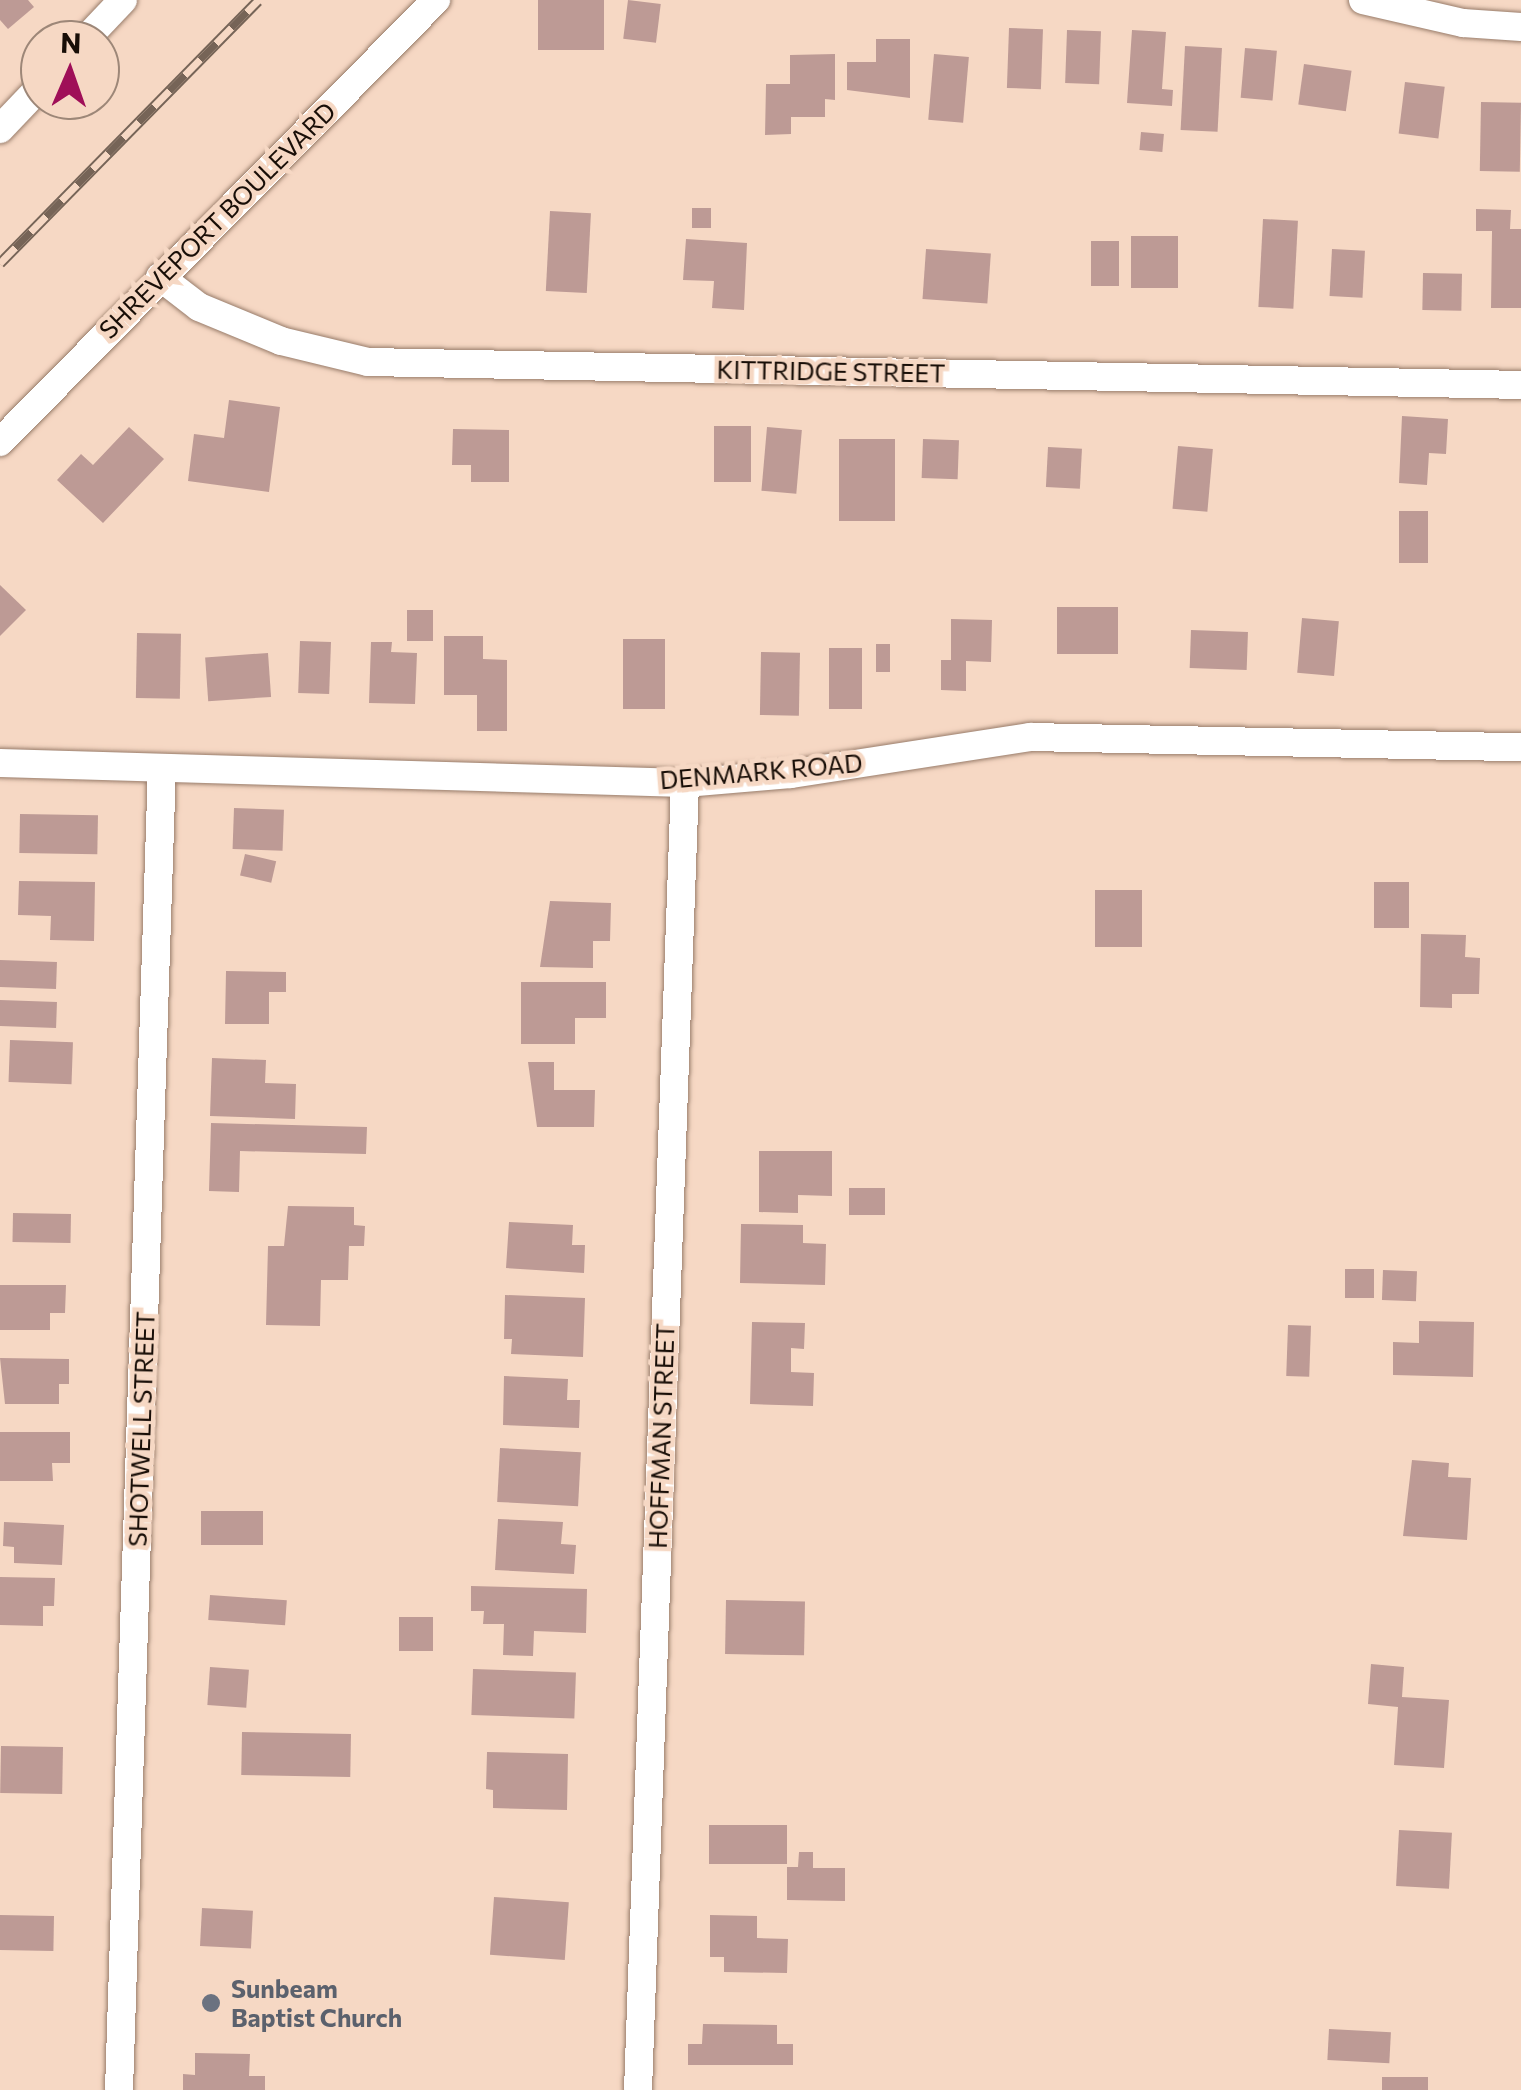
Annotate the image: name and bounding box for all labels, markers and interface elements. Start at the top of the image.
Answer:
north arrow [20,20,120,120]
text: N [60,25,82,59]
street label: SHREVEPORT BOULEVARD [93,96,341,344]
street label: KITTRIDGE STREET [716,354,946,388]
street label: DENMARK ROAD [658,747,864,795]
street label: SHOTWELL STREET [122,1311,160,1547]
street label: HOFFMAN STREET [642,1323,680,1549]
place label: Sunbeam Baptist Church [231,1974,402,2033]
marker: Sunbeam Baptist Church [200,1992,222,2014]

